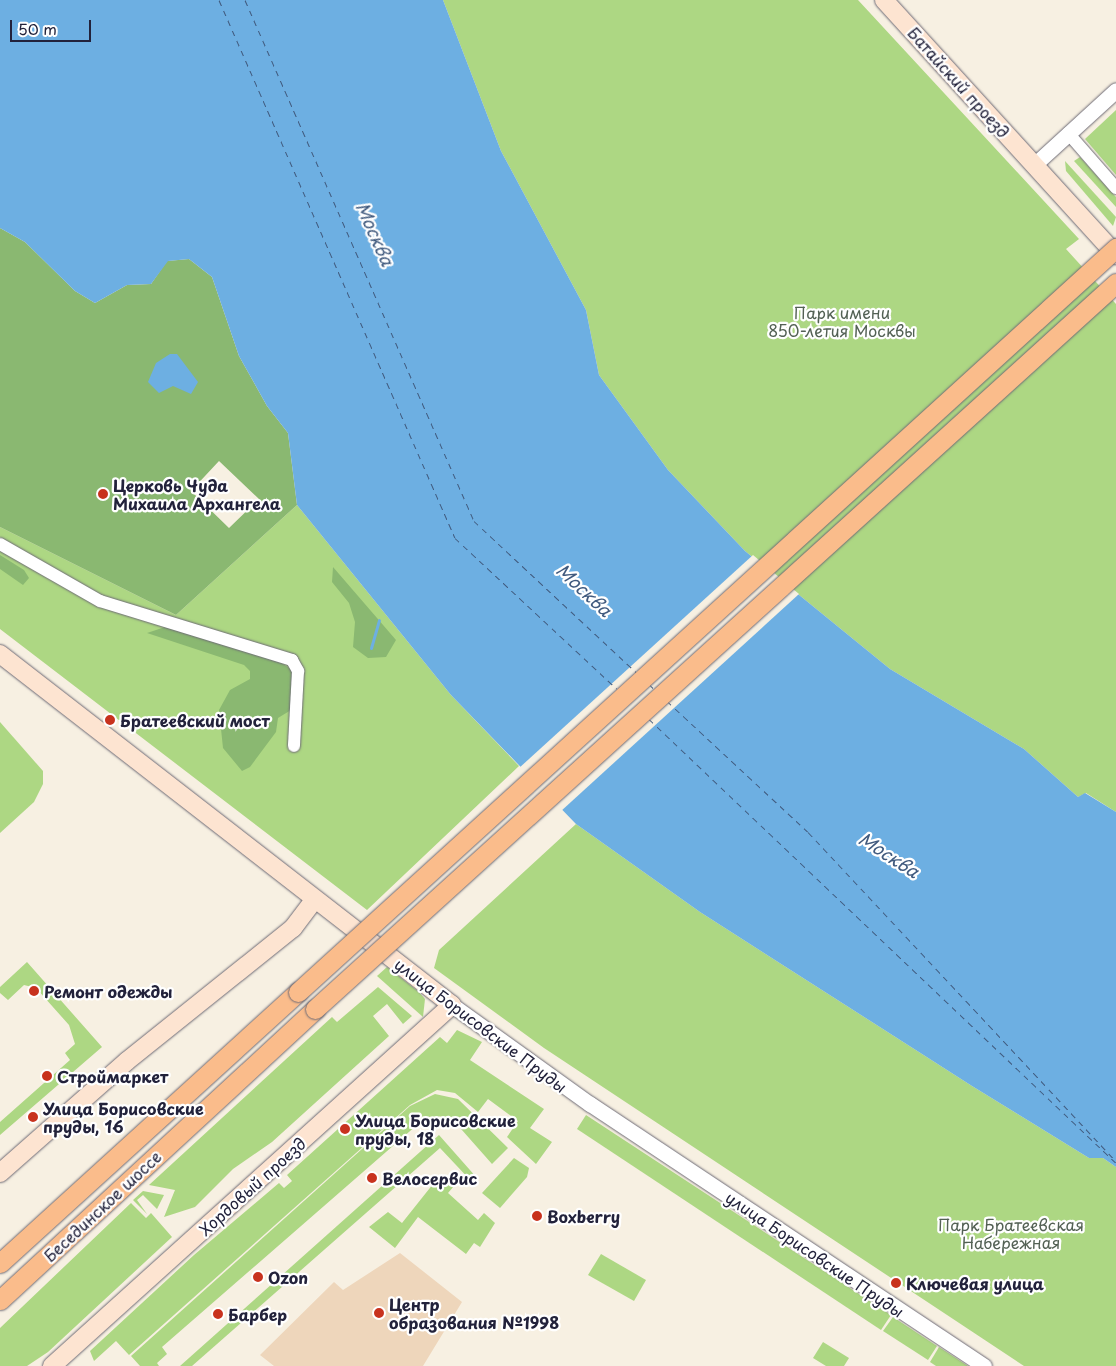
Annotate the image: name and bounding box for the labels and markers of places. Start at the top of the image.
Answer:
place label: Церковь Чуда Михаила Архангела [113,475,281,513]
marker: Церковь Чуда Михаила Архангела [97,488,109,500]
place label: Братеевский мост [120,710,270,730]
marker: Братеевский мост [104,714,116,726]
place label: Ремонт одежды [44,981,173,1001]
marker: Ремонт одежды [28,985,40,997]
place label: Строймаркет [57,1066,168,1086]
marker: Строймаркет [41,1070,53,1082]
place label: Улица Борисовские пруды, 16 [43,1098,204,1136]
place label: Улица Борисовские пруды, 18 [355,1110,516,1148]
marker: Улица Борисовские пруды, 16 [27,1111,39,1123]
marker: Улица Борисовские пруды, 18 [339,1123,351,1135]
place label: Велосервис [382,1168,477,1188]
marker: Велосервис [366,1172,378,1184]
place label: Boxberry [547,1206,620,1226]
marker: Boxberry [531,1210,543,1222]
place label: Ozon [268,1267,308,1287]
marker: Ozon [252,1271,264,1283]
place label: Ключевая улица [906,1273,1044,1293]
marker: Ключевая улица [890,1277,902,1289]
place label: Центр образования №1998 [389,1294,559,1332]
place label: Барбер [228,1304,287,1324]
marker: Центр образования №1998 [373,1307,385,1319]
marker: Барбер [212,1308,224,1320]

